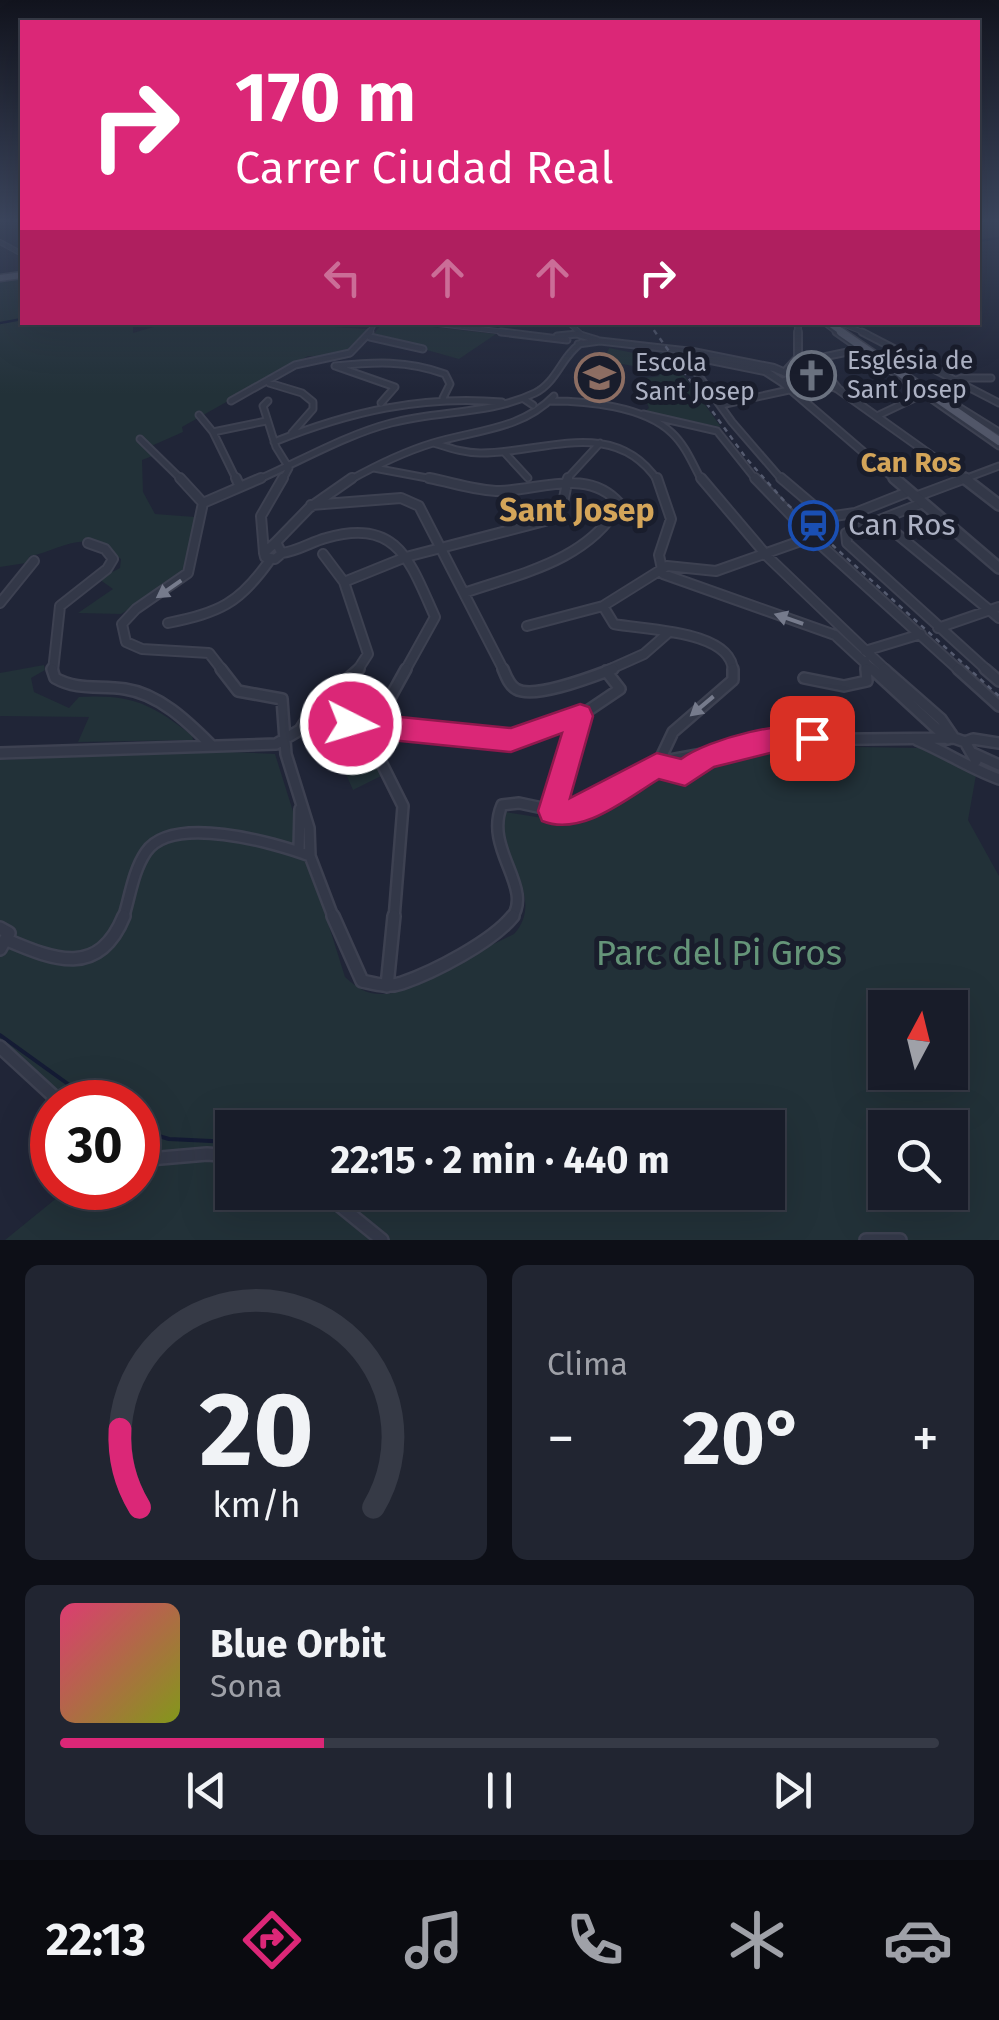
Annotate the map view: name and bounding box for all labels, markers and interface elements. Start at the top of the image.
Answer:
text: 170 m [235,56,416,140]
icon: right [70,60,200,190]
text: Carrer Ciudad Real [235,141,614,195]
icon: left [315,250,370,305]
icon: ahead [420,250,475,305]
icon: ahead [525,250,580,305]
icon: right [630,250,685,305]
place label: Església de Sant Josep [847,346,973,405]
place label: Escola Sant Josep [635,348,755,407]
church icon: Església de Sant Josep [786,349,838,401]
school or university icon: Escola Sant Josep [574,351,626,403]
district label: Can Ros [861,446,961,479]
district label: Sant Josep [499,491,655,529]
station icon: Can Ros [787,499,839,551]
place label: Can Ros [848,507,956,543]
one-way arrow [155,579,182,598]
one-way arrow [774,610,804,625]
position arrow [299,672,403,776]
one-way arrow [689,695,714,717]
pin [770,696,855,781]
icon: arrive [785,711,840,766]
park label: Parc del Pi Gros [596,932,842,974]
north arrow [868,990,968,1090]
map controls [868,990,968,1210]
speed limit sign: 30 [30,1080,160,1210]
button: search [868,1110,968,1210]
text: 22:15 · 2 min · 440 m [330,1137,670,1183]
text: Clima [547,1345,628,1383]
text: 20 [199,1368,313,1493]
text: 20° [682,1394,804,1484]
text: − [547,1406,575,1472]
text: + [912,1406,939,1472]
text: km/h [212,1484,300,1526]
text: Blue Orbit [210,1621,386,1667]
text: Sona [210,1667,282,1705]
icon: previous [179,1763,234,1818]
icon: pause [472,1763,527,1818]
icon: next [765,1763,820,1818]
icon: directions [237,1905,307,1975]
icon: music [399,1905,469,1975]
icon: phone [560,1905,630,1975]
icon: climate [722,1905,792,1975]
icon: car [883,1905,953,1975]
text: 22:13 [46,1913,146,1967]

